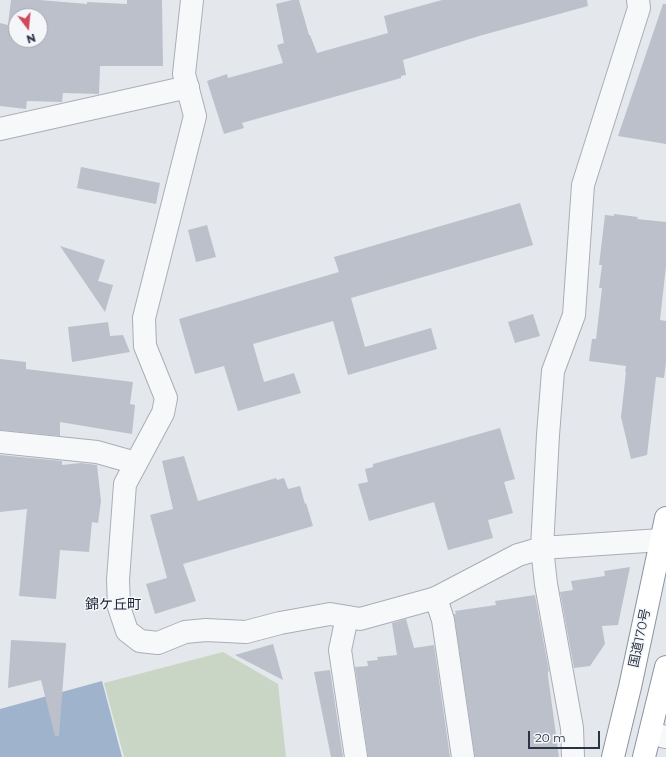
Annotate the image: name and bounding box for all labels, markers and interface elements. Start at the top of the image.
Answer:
north arrow [8,8,48,48]
text: N [25,31,37,47]
district label: 錦ケ丘町 [85,597,141,613]
street label: 国道170号 [626,607,654,669]
scale bar [530,723,602,749]
text: 20 m [535,730,566,745]

